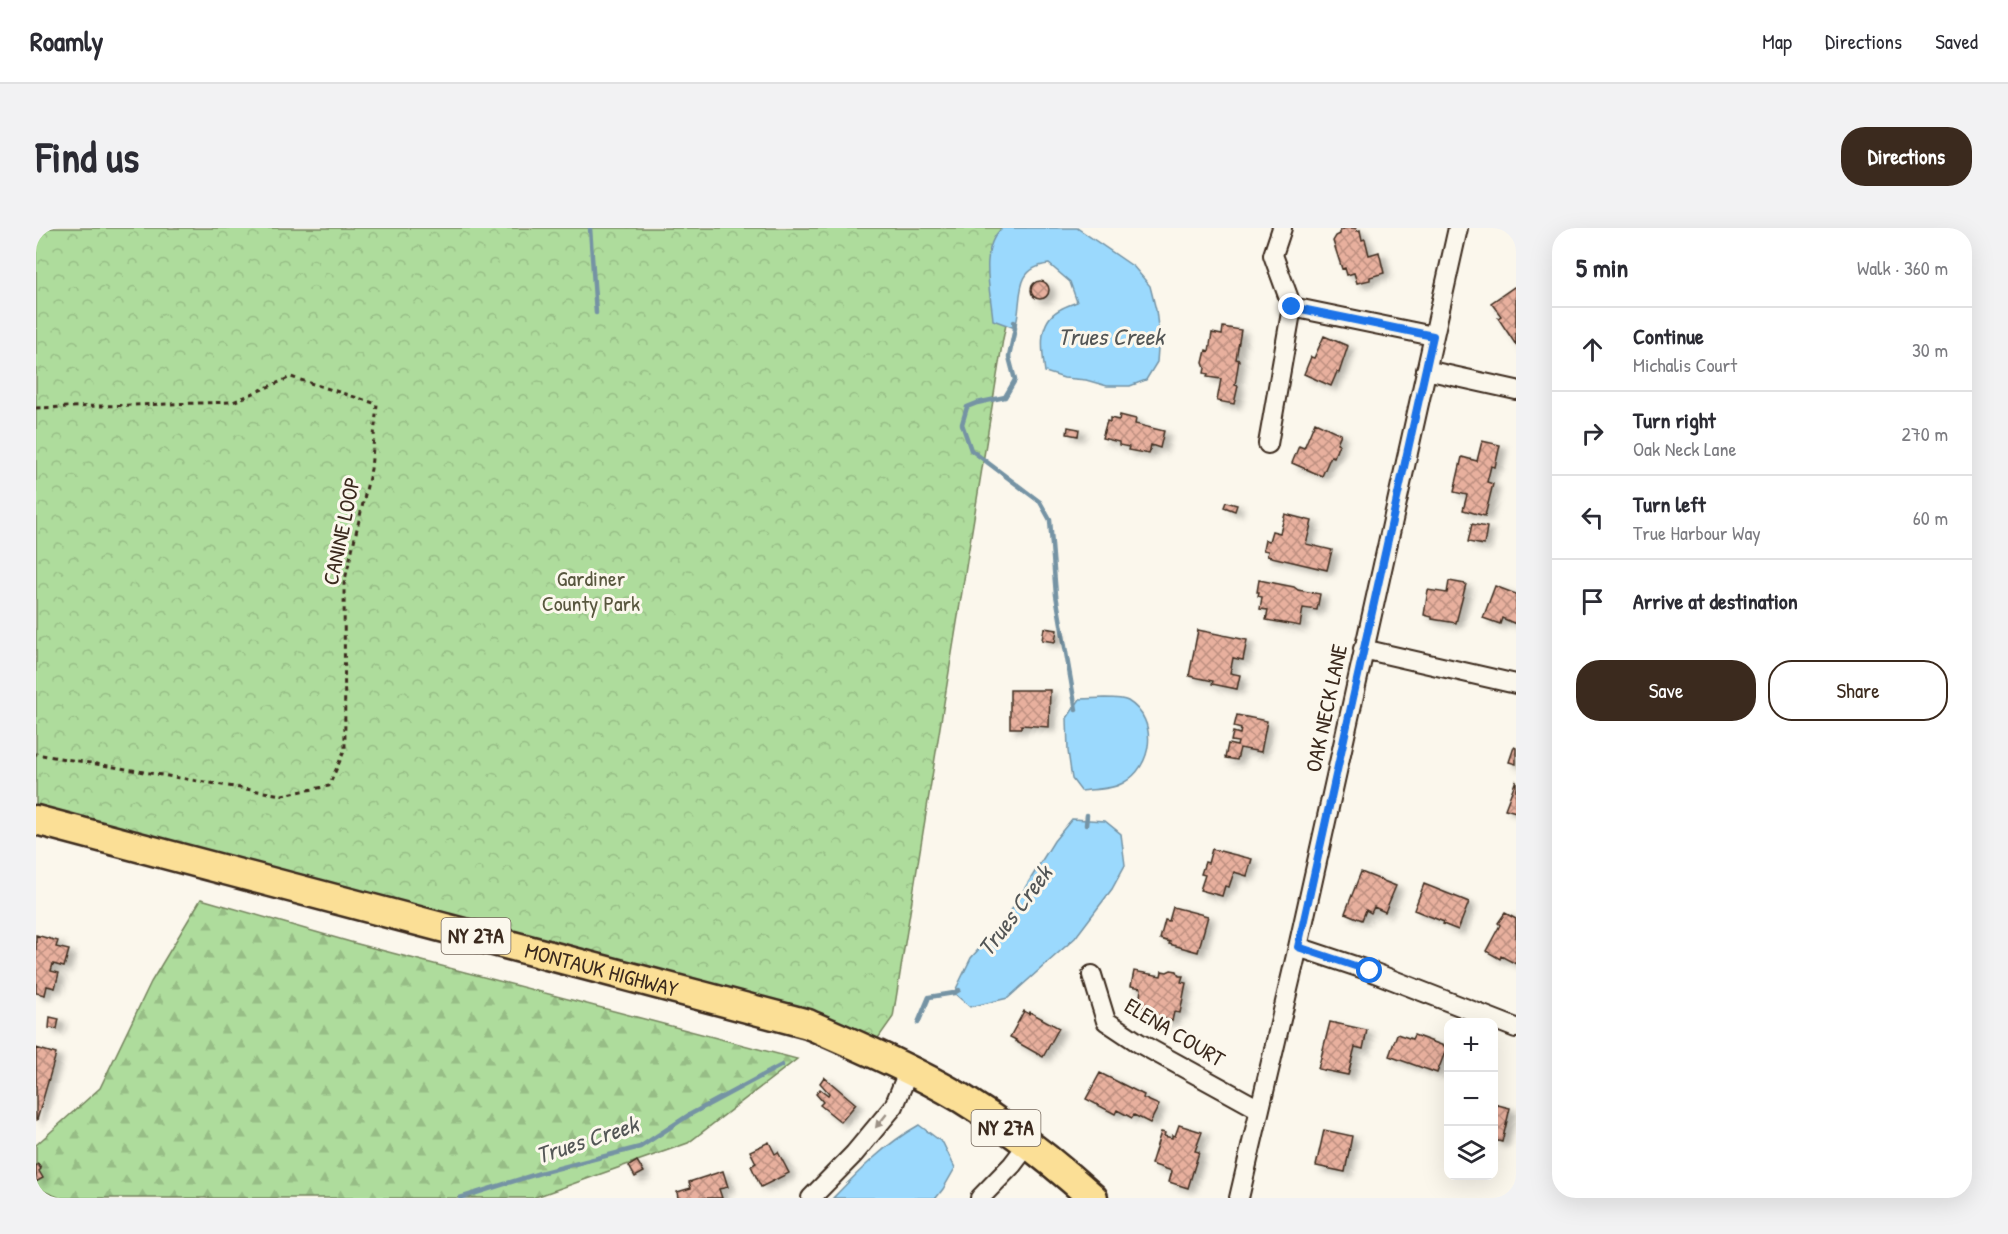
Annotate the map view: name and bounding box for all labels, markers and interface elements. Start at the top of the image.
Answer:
text: Roamly [30,22,103,60]
text: Map [1762,27,1792,56]
text: Directions [1825,27,1902,56]
text: Saved [1935,27,1978,56]
button: Directions [1841,127,1972,186]
text: Find us [36,128,139,185]
text: 5 min [1576,250,1628,285]
text: Walk · 360 m [1857,254,1948,281]
route end [1278,293,1304,319]
water label: Trues Creek [1058,320,1166,352]
text: Continue [1633,321,1704,351]
icon: ahead [1576,333,1609,366]
text: 30 m [1912,336,1948,363]
text: Michalis Court [1633,351,1737,378]
text: Turn right [1633,405,1716,435]
icon: right [1576,417,1609,450]
text: 270 m [1902,420,1948,447]
text: Oak Neck Lane [1633,435,1736,462]
street label: CANINE LOOP [315,474,367,588]
text: Turn left [1633,489,1706,519]
icon: left [1576,501,1609,534]
text: 60 m [1913,504,1948,531]
text: True Harbour Way [1633,519,1761,546]
park label: Gardiner County Park [542,563,640,618]
icon: arrive [1576,585,1609,618]
text: Arrive at destination [1633,586,1798,616]
street label: OAK NECK LANE [1298,641,1354,775]
button: Save [1576,660,1756,721]
button: Share [1768,660,1948,721]
water label: Trues Creek [970,857,1060,962]
road number: NY 27A [442,918,510,954]
street label: MONTAUK HIGHWAY [522,935,682,1004]
route start [1356,957,1382,983]
street label: ELENA COURT [1119,990,1231,1074]
map controls [1444,1018,1498,1180]
button: + [1444,1018,1498,1072]
button: − [1444,1072,1498,1126]
water label: Trues Creek [531,1107,644,1171]
road number: NY 27A [972,1110,1040,1146]
one-way arrow [875,1113,888,1129]
button: layers [1444,1126,1498,1180]

